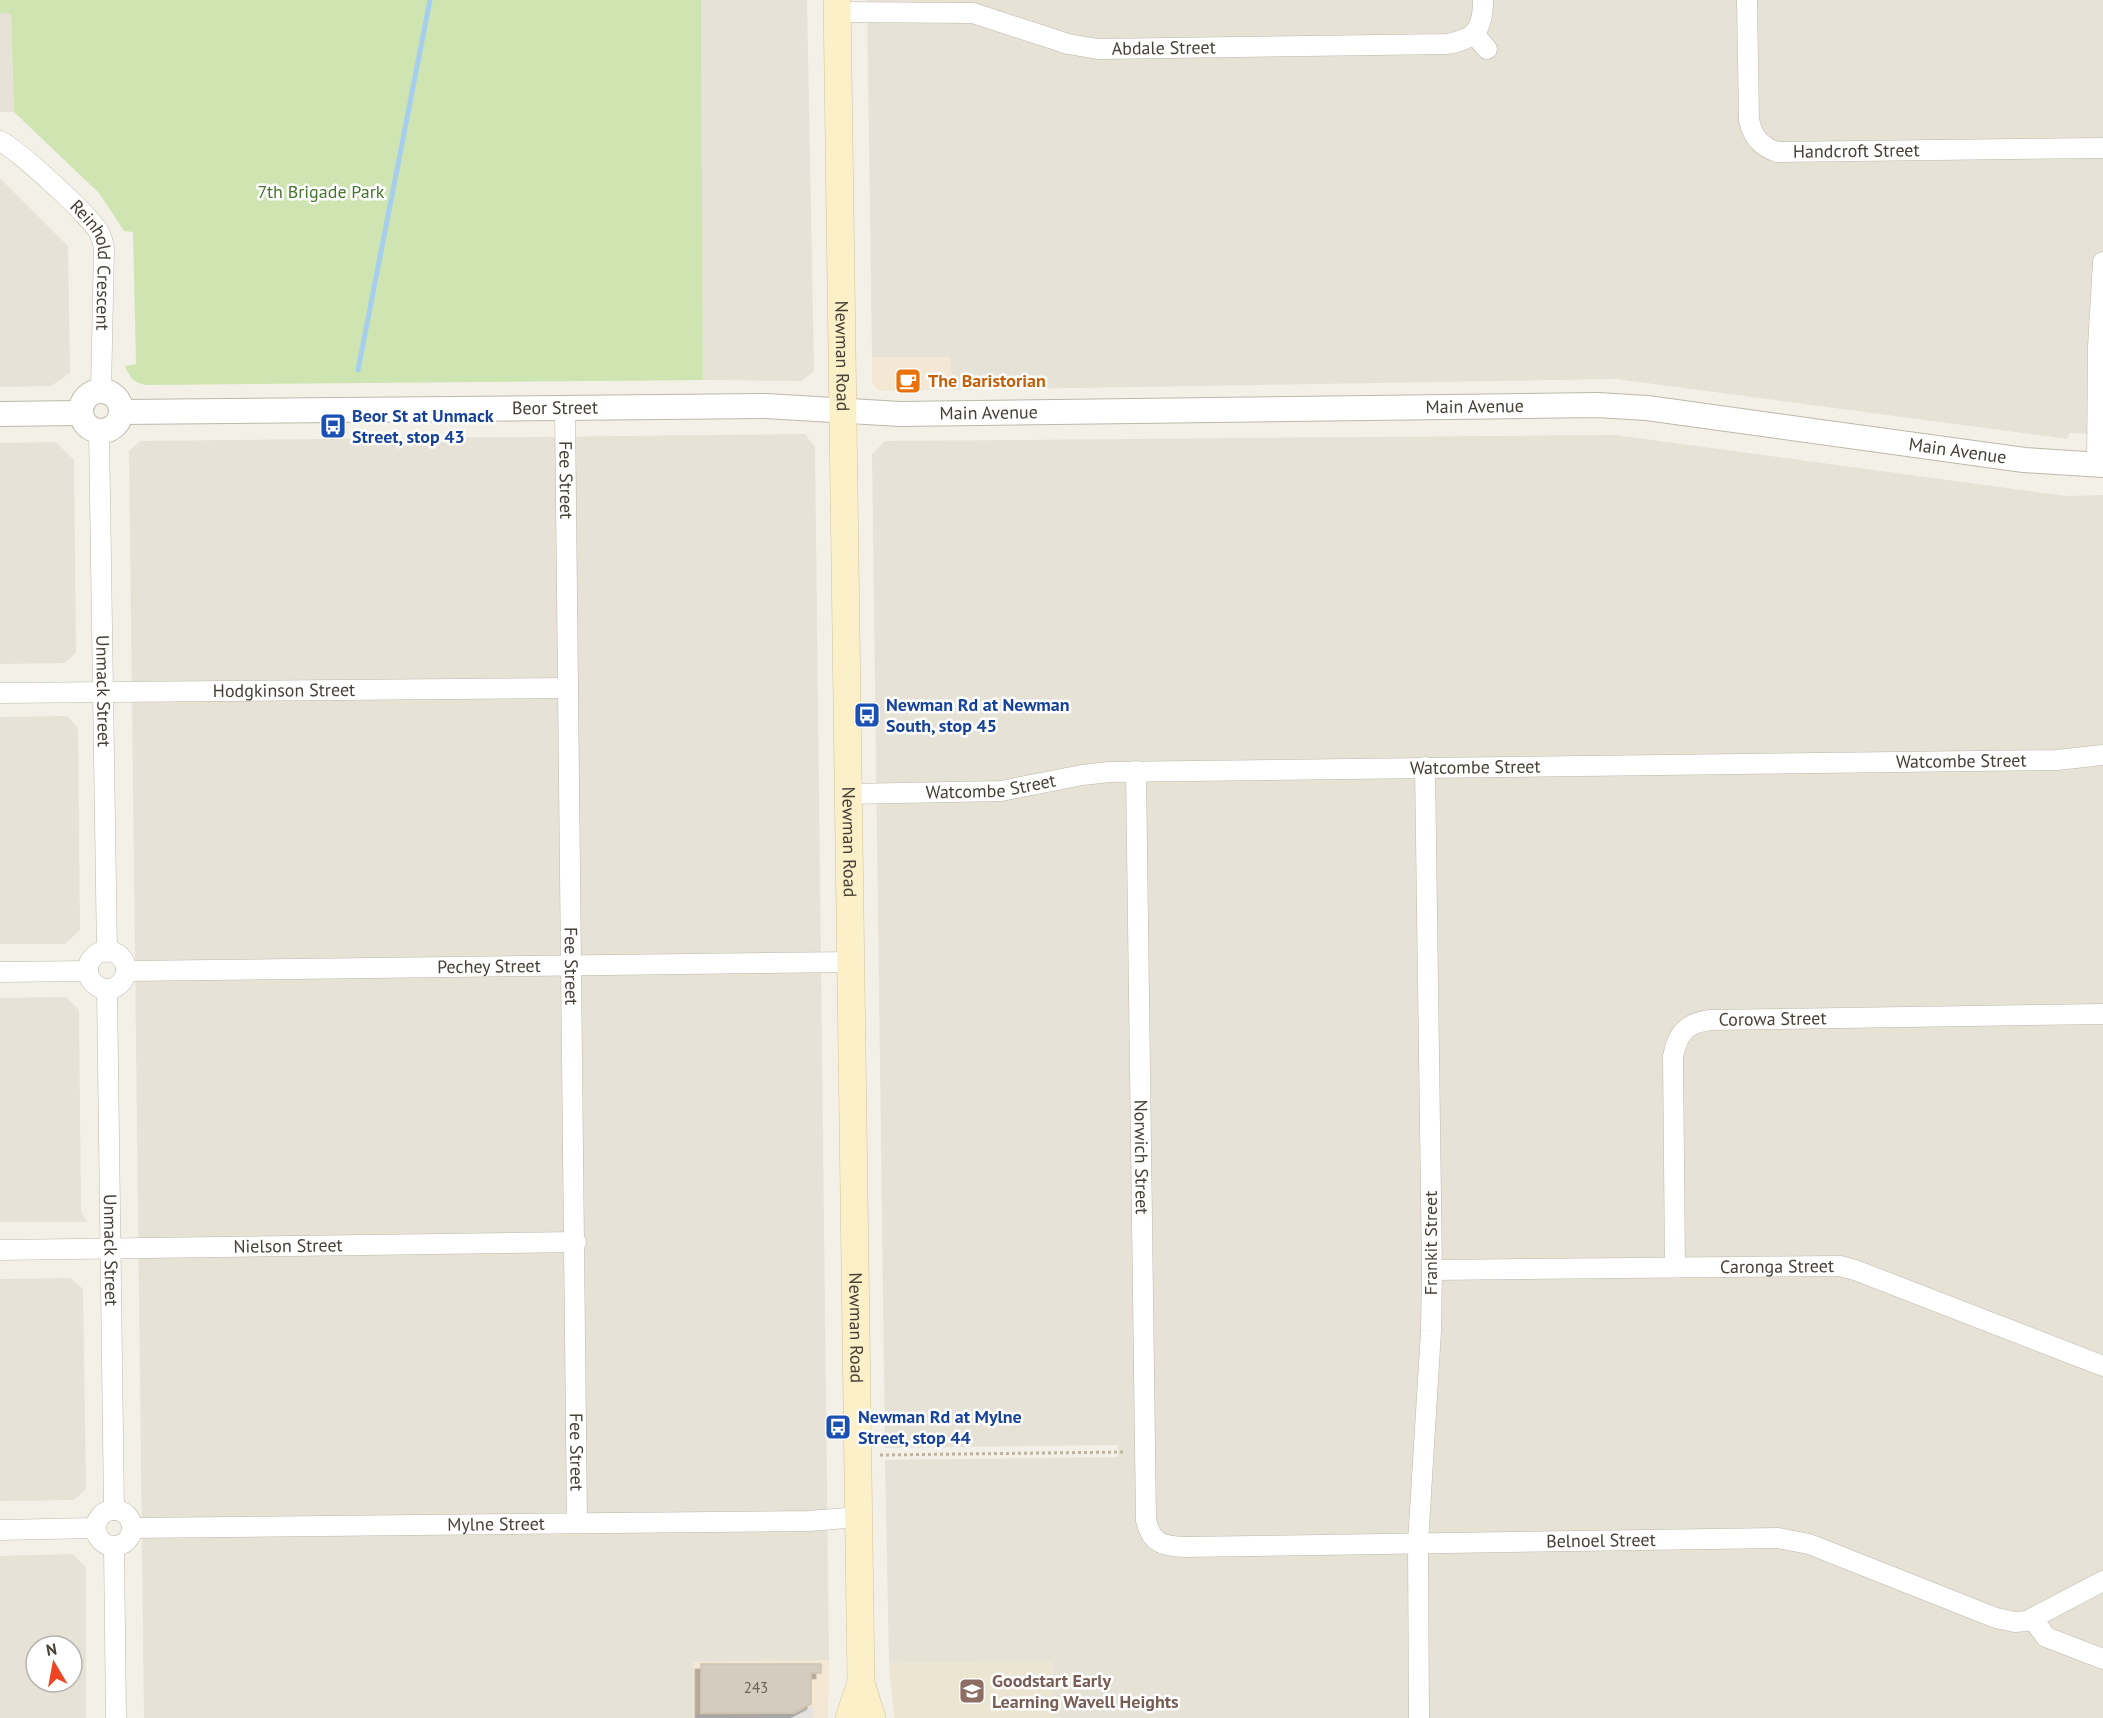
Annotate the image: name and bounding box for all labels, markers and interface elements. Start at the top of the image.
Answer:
street label: Abdale Street [1111,35,1216,60]
street label: Handcroft Street [1793,138,1920,163]
park label: 7th Brigade Park [258,180,385,203]
street label: Reinhold Crescent [65,194,116,331]
street label: Newman Road [830,300,855,411]
cafe icon: The Baristorian [893,366,923,396]
place label: The Baristorian [928,369,1046,392]
street label: Main Avenue [1425,394,1524,418]
street label: Beor Street [512,396,598,419]
street label: Main Avenue [939,400,1038,424]
place label: Beor St at Unmack Street, stop 43 [352,404,494,448]
bus stop icon: Beor St at Unmack Street, stop 43 [318,411,348,441]
street label: Main Avenue [1907,432,2008,468]
street label: Fee Street [554,441,578,519]
street label: Unmack Street [91,635,116,747]
street label: Hodgkinson Street [213,678,355,702]
place label: Newman Rd at Newman South, stop 45 [886,693,1070,737]
bus stop icon: Newman Rd at Newman South, stop 45 [852,700,882,730]
street label: Watcombe Street [1896,748,2027,773]
street label: Watcombe Street [1410,755,1541,779]
street label: Watcombe Street [925,769,1057,803]
street label: Newman Road [837,786,862,897]
street label: Fee Street [560,927,583,1005]
street label: Pechey Street [437,954,541,978]
street label: Corowa Street [1718,1006,1827,1031]
street label: Norwich Street [1129,1099,1154,1214]
street label: Frankit Street [1419,1191,1442,1295]
street label: Unmack Street [99,1194,123,1306]
street label: Nielson Street [233,1233,343,1258]
street label: Caronga Street [1720,1254,1834,1278]
street label: Newman Road [844,1272,869,1383]
place label: Newman Rd at Mylne Street, stop 44 [858,1405,1022,1449]
bus stop icon: Newman Rd at Mylne Street, stop 44 [823,1412,853,1442]
street label: Fee Street [565,1413,589,1491]
street label: Mylne Street [447,1512,545,1536]
street label: Belnoel Street [1546,1528,1656,1553]
north arrow [24,1634,84,1694]
text: N [44,1638,58,1660]
place label: Goodstart Early Learning Wavell Heights [992,1669,1179,1713]
school or university icon: Goodstart Early Learning Wavell Heights [957,1676,987,1706]
house number: 243 [744,1678,768,1697]

